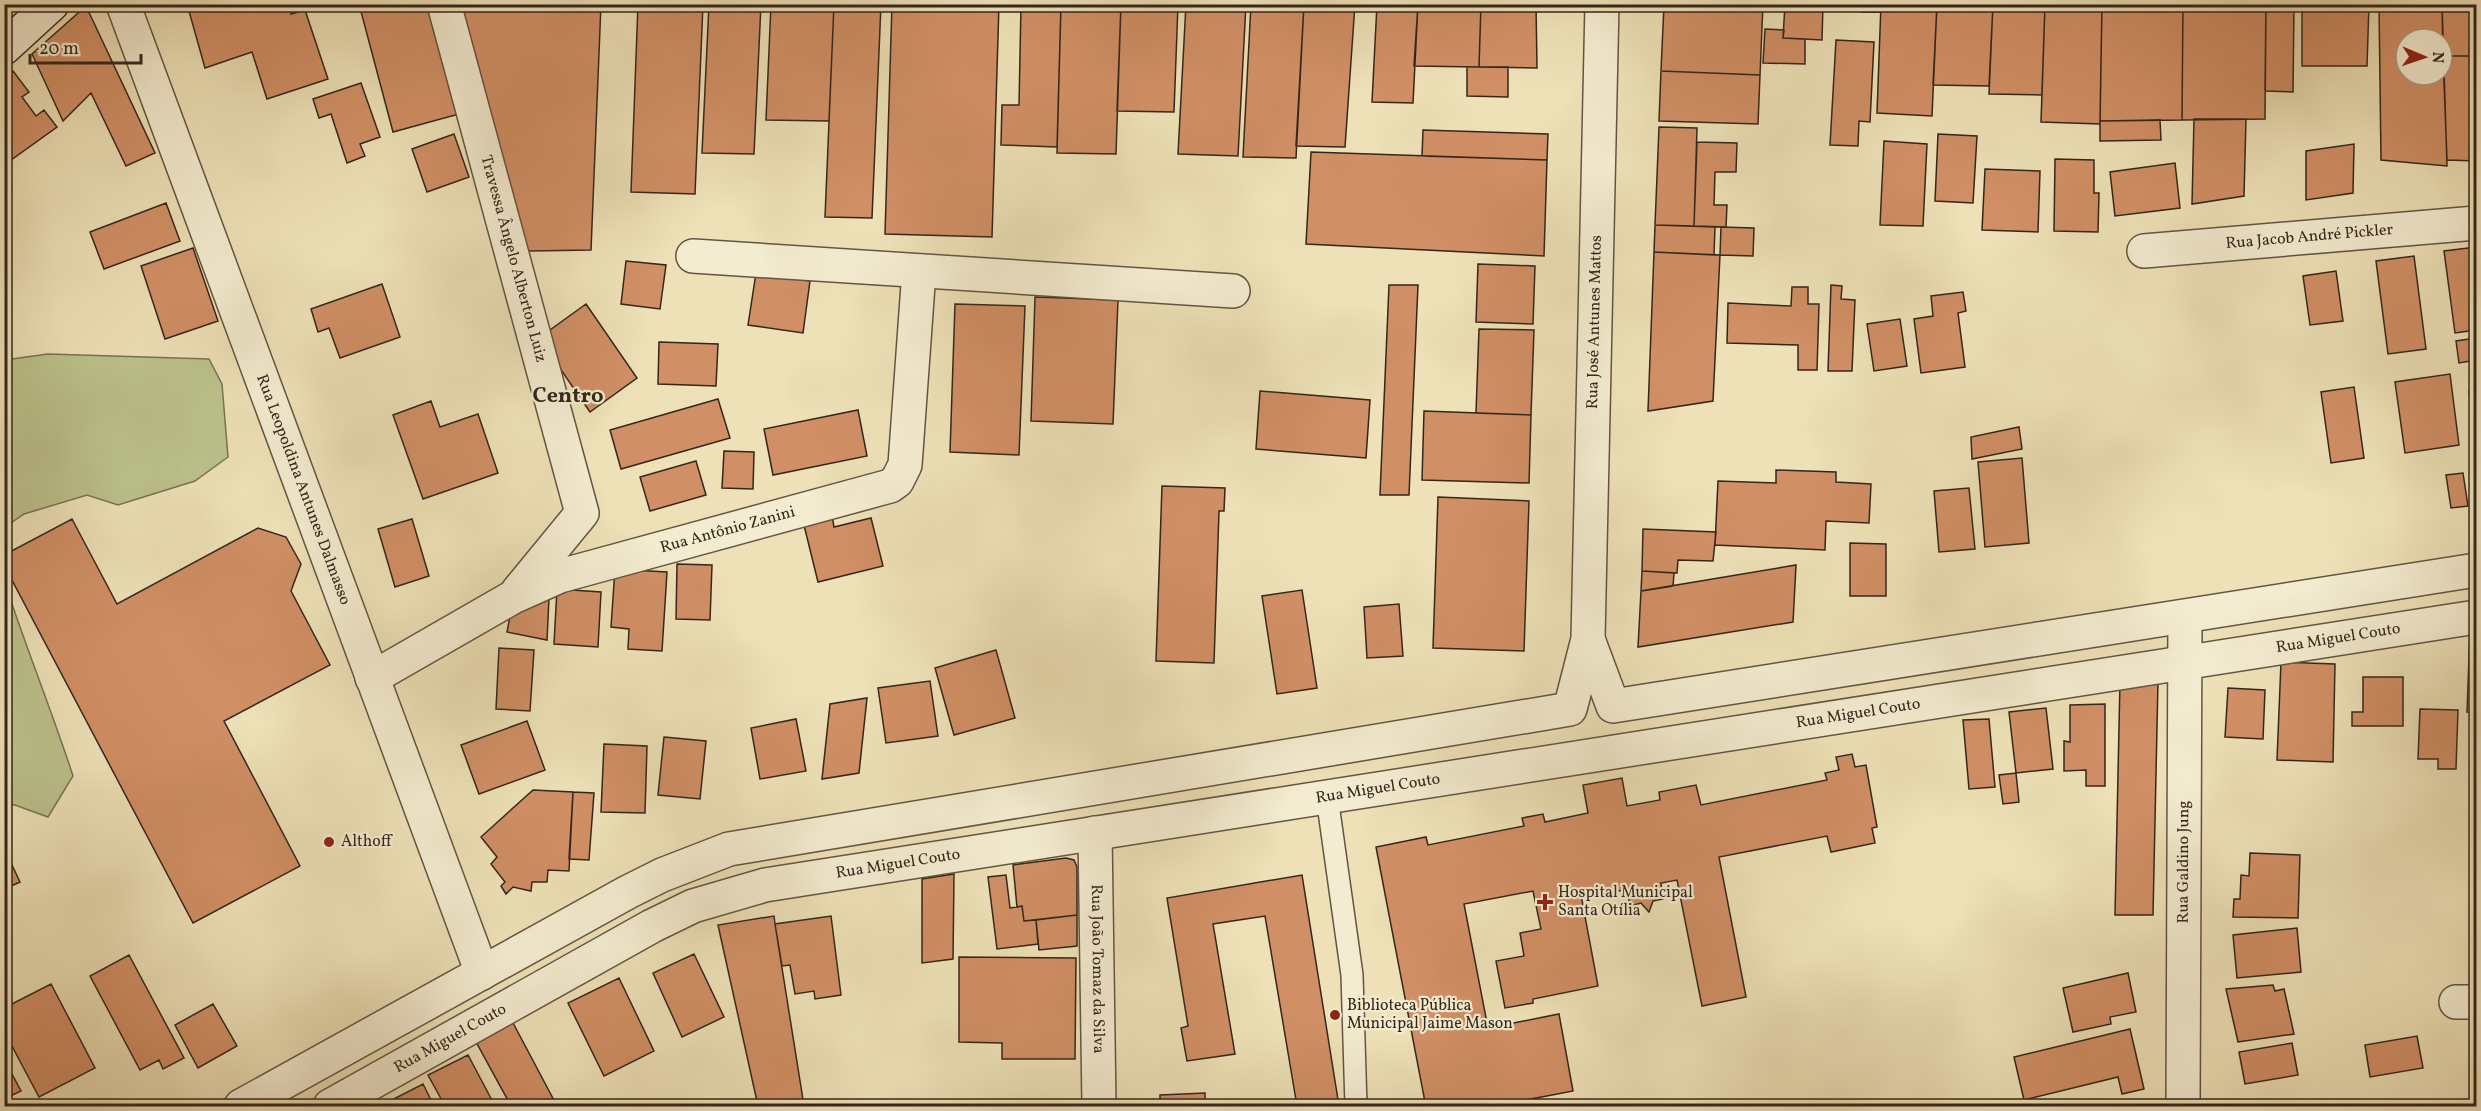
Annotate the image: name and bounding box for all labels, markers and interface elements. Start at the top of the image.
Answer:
scale bar [30,27,141,65]
north arrow [2394,27,2454,87]
text: 20 m [39,37,79,62]
text: N [2426,51,2448,64]
street label: Travessa Ângelo Alberton Luiz [475,153,552,365]
street label: Rua Jacob André Pickler [2225,219,2394,255]
street label: Rua José Antunes Mattos [1582,235,1608,409]
street label: Rua Leopoldina Antunes Dalmasso [250,371,356,608]
district label: Centro [532,381,604,412]
street label: Rua Antônio Zanini [658,501,798,559]
street label: Rua Miguel Couto [2275,618,2402,659]
street label: Rua Miguel Couto [1794,693,1922,734]
street label: Rua Miguel Couto [1314,768,1442,810]
street label: Rua Galdino Jung [2173,801,2195,923]
place label: Althoff [341,831,393,853]
marker: Althoff [322,835,336,849]
street label: Rua Miguel Couto [834,844,962,885]
place label: Hospital Municipal Santa Otília [1558,882,1693,922]
street label: Rua João Tomaz da Silva [1085,884,1109,1054]
marker: Hospital Municipal Santa Otília [1536,893,1554,911]
place label: Biblioteca Pública Municipal Jaime Mason [1347,995,1513,1035]
street label: Rua Miguel Couto [390,998,511,1079]
marker: Biblioteca Pública Municipal Jaime Mason [1328,1008,1342,1022]

